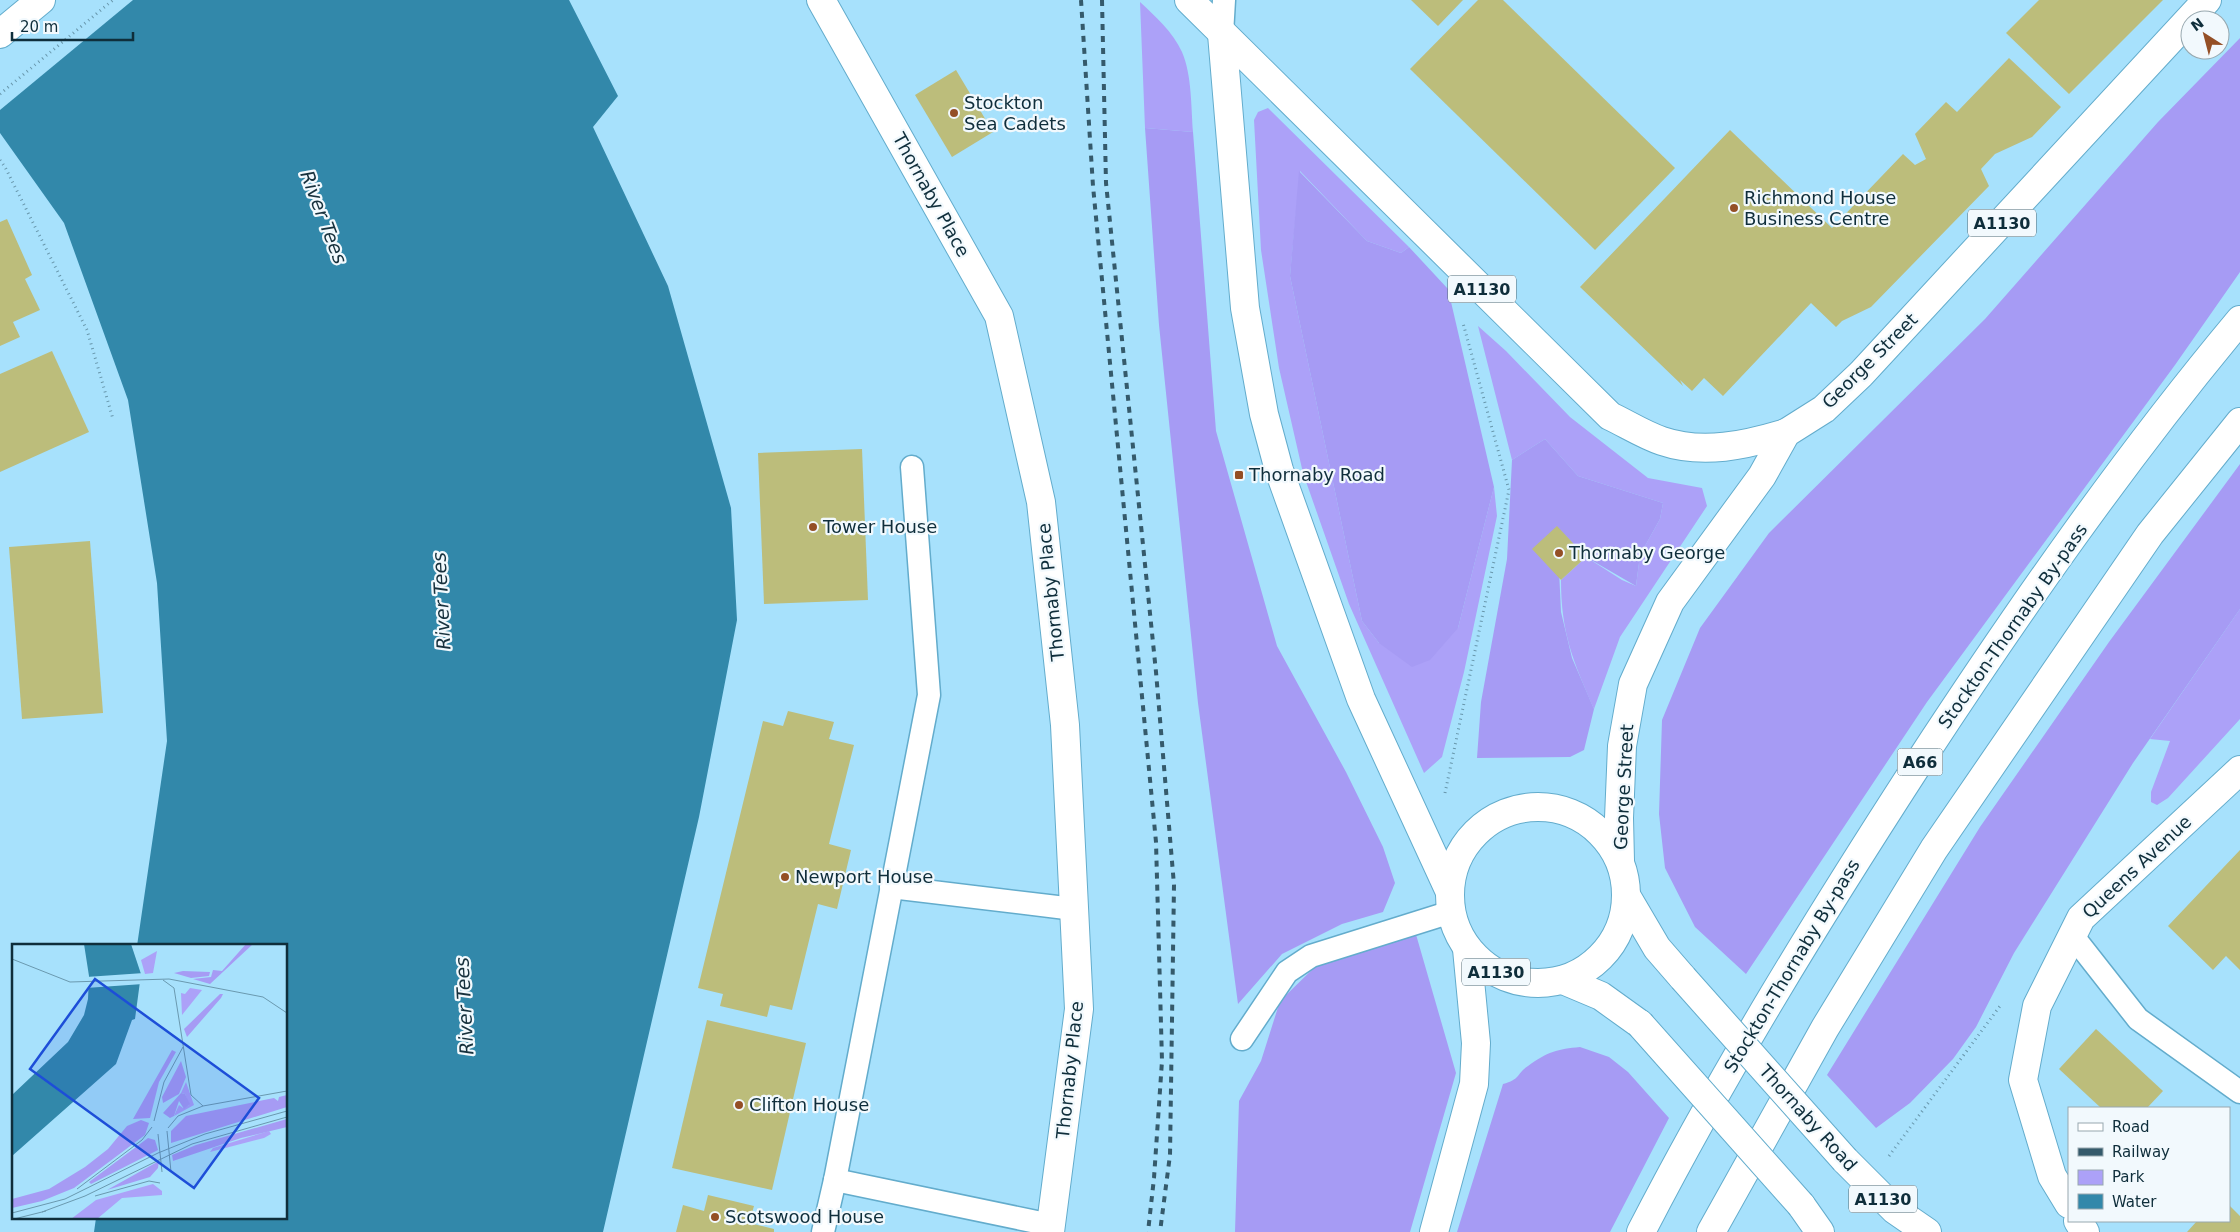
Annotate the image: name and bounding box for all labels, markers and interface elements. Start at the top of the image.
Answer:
scale bar [12,10,134,42]
north arrow [2180,10,2230,60]
text: N [2188,15,2207,34]
text: 20 m [20,18,58,36]
place label: Stockton Sea Cadets [964,92,1066,134]
marker: Stockton Sea Cadets [948,107,960,119]
street label: Thornaby Place [888,128,974,260]
water label: River Tees [296,167,352,267]
place label: Richmond House Business Centre [1744,187,1896,229]
marker: Richmond House Business Centre [1728,202,1740,214]
road number: A1130 [1968,210,2036,237]
road number: A1130 [1448,276,1516,302]
street label: George Street [1818,309,1922,413]
place label: Thornaby Road [1248,464,1385,485]
marker: Thornaby Road [1233,469,1245,481]
place label: Tower House [822,516,937,537]
street label: Stockton-Thornaby By-pass [1934,519,2092,732]
marker: Tower House [807,521,819,533]
street label: Thornaby Place [1033,522,1068,663]
place label: Thornaby George [1568,542,1725,563]
marker: Thornaby George [1553,547,1565,559]
water label: River Tees [427,551,455,650]
street label: George Street [1610,723,1637,850]
road number: A66 [1898,749,1942,776]
street label: Queens Avenue [2078,811,2195,922]
street label: Stockton-Thornaby By-pass [1719,855,1864,1076]
place label: Newport House [795,866,933,887]
marker: Newport House [779,871,791,883]
inset map [12,944,288,1220]
water label: River Tees [450,956,478,1055]
road number: A1130 [1462,959,1530,986]
street label: Thornaby Place [1052,1000,1087,1141]
street label: Thornaby Road [1754,1059,1862,1175]
place label: Clifton House [749,1094,869,1115]
marker: Clifton House [733,1099,745,1111]
legend [2068,1107,2230,1222]
text: Road [2112,1118,2150,1136]
text: Railway [2112,1143,2170,1161]
text: Park [2112,1168,2145,1186]
road number: A1130 [1849,1186,1917,1212]
text: Water [2112,1193,2157,1211]
place label: Scotswood House [725,1206,884,1227]
marker: Scotswood House [709,1211,721,1223]

